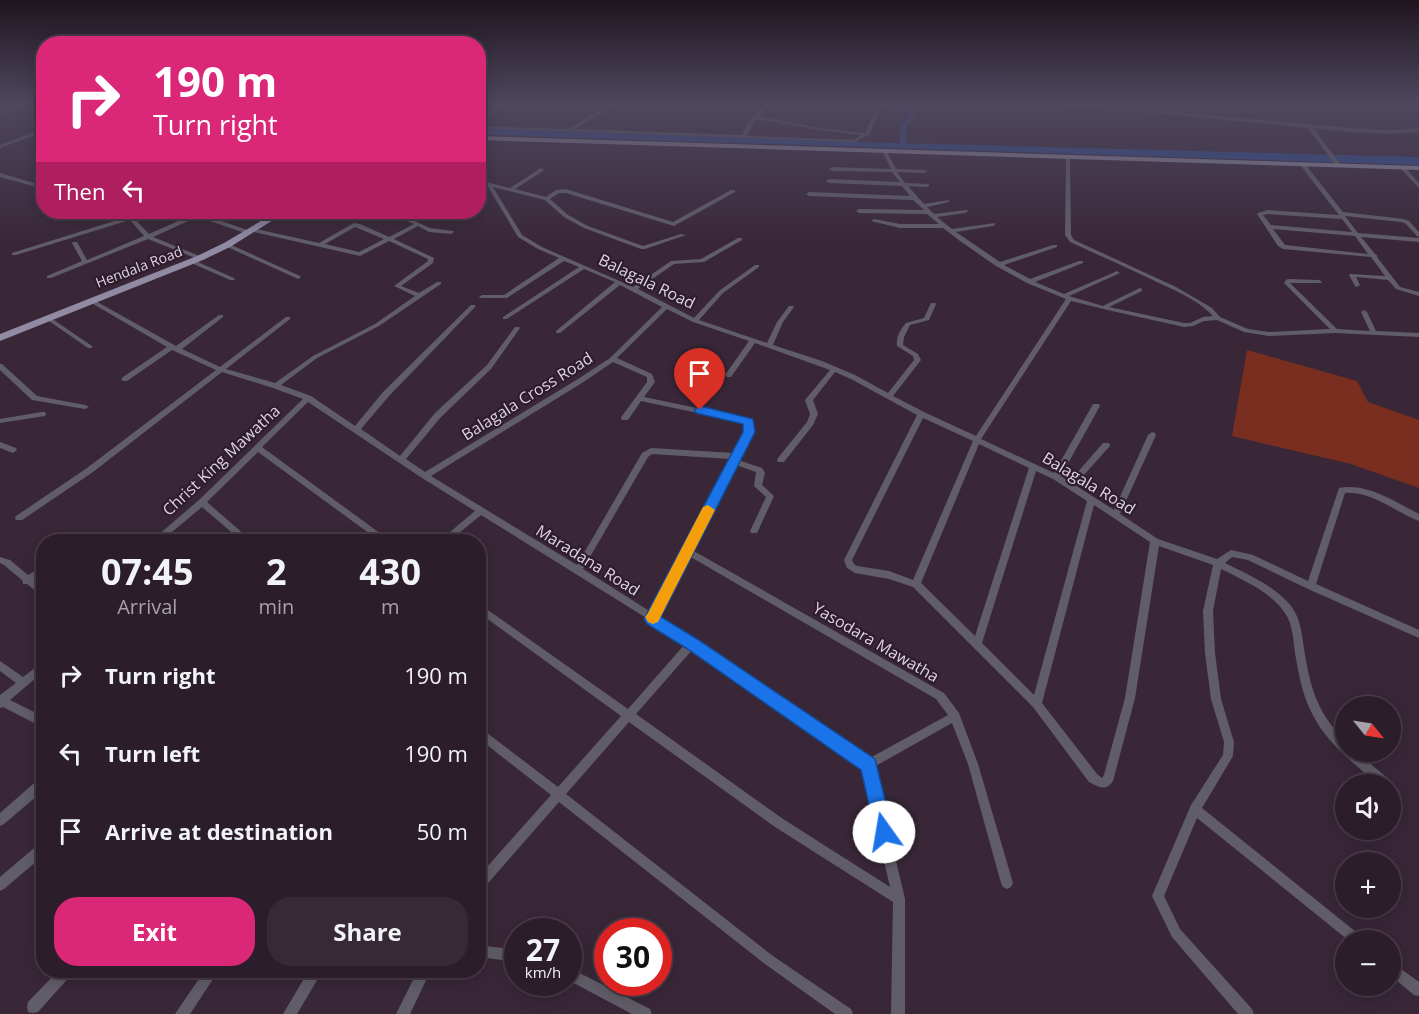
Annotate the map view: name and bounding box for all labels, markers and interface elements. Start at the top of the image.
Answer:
text: 190 m [153,52,277,109]
icon: right [54,60,132,138]
text: Turn right [153,106,278,143]
icon: left [117,174,150,207]
text: Then [54,176,105,206]
street label: Hendala Road [93,241,185,292]
street label: Balagala Road [595,248,699,314]
street label: Balagala Cross Road [457,347,597,445]
pin [674,348,725,410]
icon: arrive [683,357,716,390]
street label: Christ King Mawatha [157,400,285,520]
street label: Balagala Road [1038,447,1140,519]
street label: Maradana Road [532,519,644,601]
text: 07:45 [101,547,194,596]
text: 2 [266,547,287,596]
text: 430 [359,547,421,596]
text: Arrival [117,593,177,620]
text: min [258,593,294,620]
text: m [381,593,399,620]
street label: Yasodara Mawatha [809,597,943,687]
icon: right [54,659,87,692]
text: Turn right [105,660,216,690]
text: 190 m [404,660,468,690]
north arrow [1335,696,1401,762]
map controls [1335,696,1401,996]
icon: left [54,737,87,770]
text: Turn left [105,738,200,768]
text: 190 m [404,738,468,768]
button: sound [1335,774,1401,840]
position arrow [852,800,916,864]
icon: arrive [54,815,87,848]
text: Arrive at destination [105,816,333,846]
text: 50 m [417,816,468,846]
button: + [1335,852,1401,918]
button: Exit [54,897,255,966]
button: Share [267,897,468,966]
speed limit sign: 30 [594,918,672,996]
text: 27 [526,929,560,970]
button: − [1335,930,1401,996]
text: km/h [525,962,561,982]

